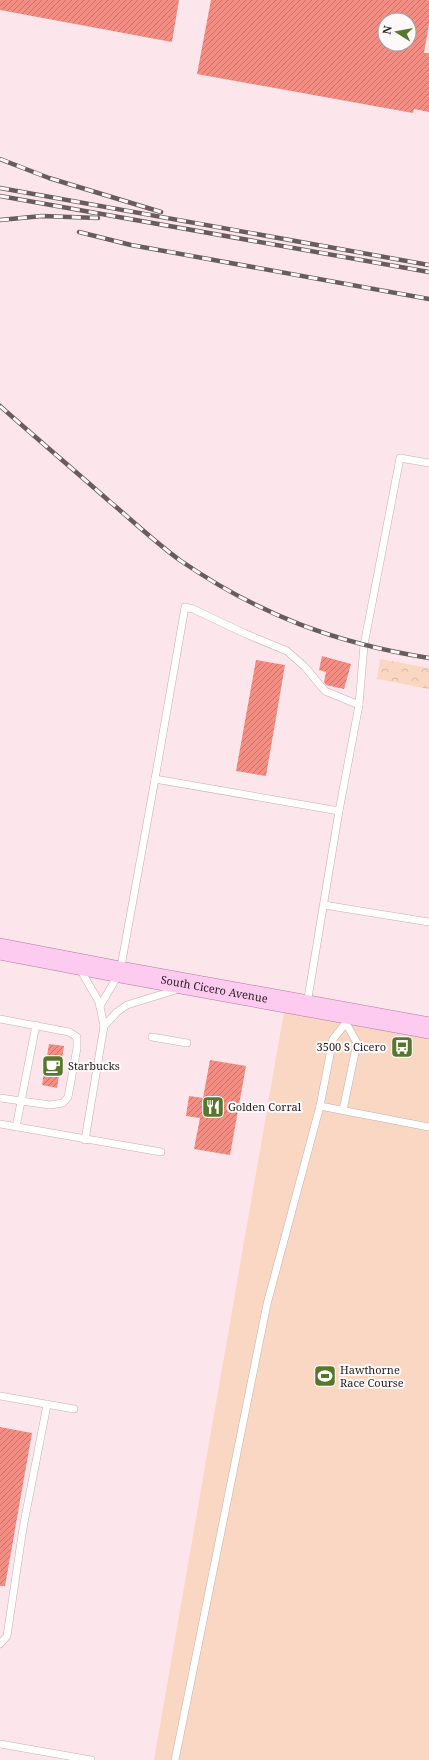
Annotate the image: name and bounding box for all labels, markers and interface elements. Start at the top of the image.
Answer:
north arrow [377,12,417,52]
text: N [379,24,395,36]
street label: South Cicero Avenue [160,972,269,1006]
bus stop icon: 3500 S Cicero [389,1034,415,1060]
place label: 3500 S Cicero [317,1039,386,1054]
cafe icon: Starbucks [40,1053,66,1079]
place label: Starbucks [68,1058,120,1073]
restaurant icon: Golden Corral [200,1094,226,1120]
place label: Golden Corral [228,1099,302,1114]
place label: Hawthorne Race Course [340,1362,404,1390]
sports icon: Hawthorne Race Course [312,1363,338,1389]

